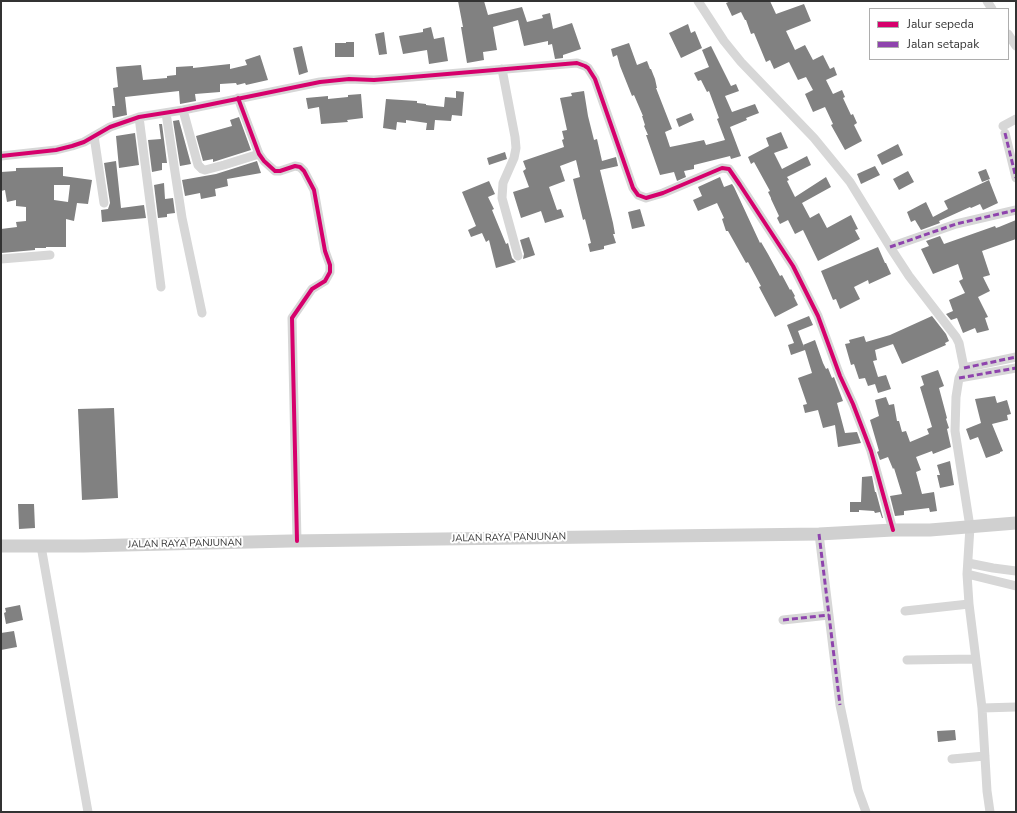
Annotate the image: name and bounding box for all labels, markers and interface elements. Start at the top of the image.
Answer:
legend [869,8,1009,60]
text: Jalur sepeda [907,16,974,32]
text: Jalan setapak [907,36,979,52]
street label: JALAN RAYA PANJUNAN [452,531,566,545]
street label: JALAN RAYA PANJUNAN [128,537,242,551]

